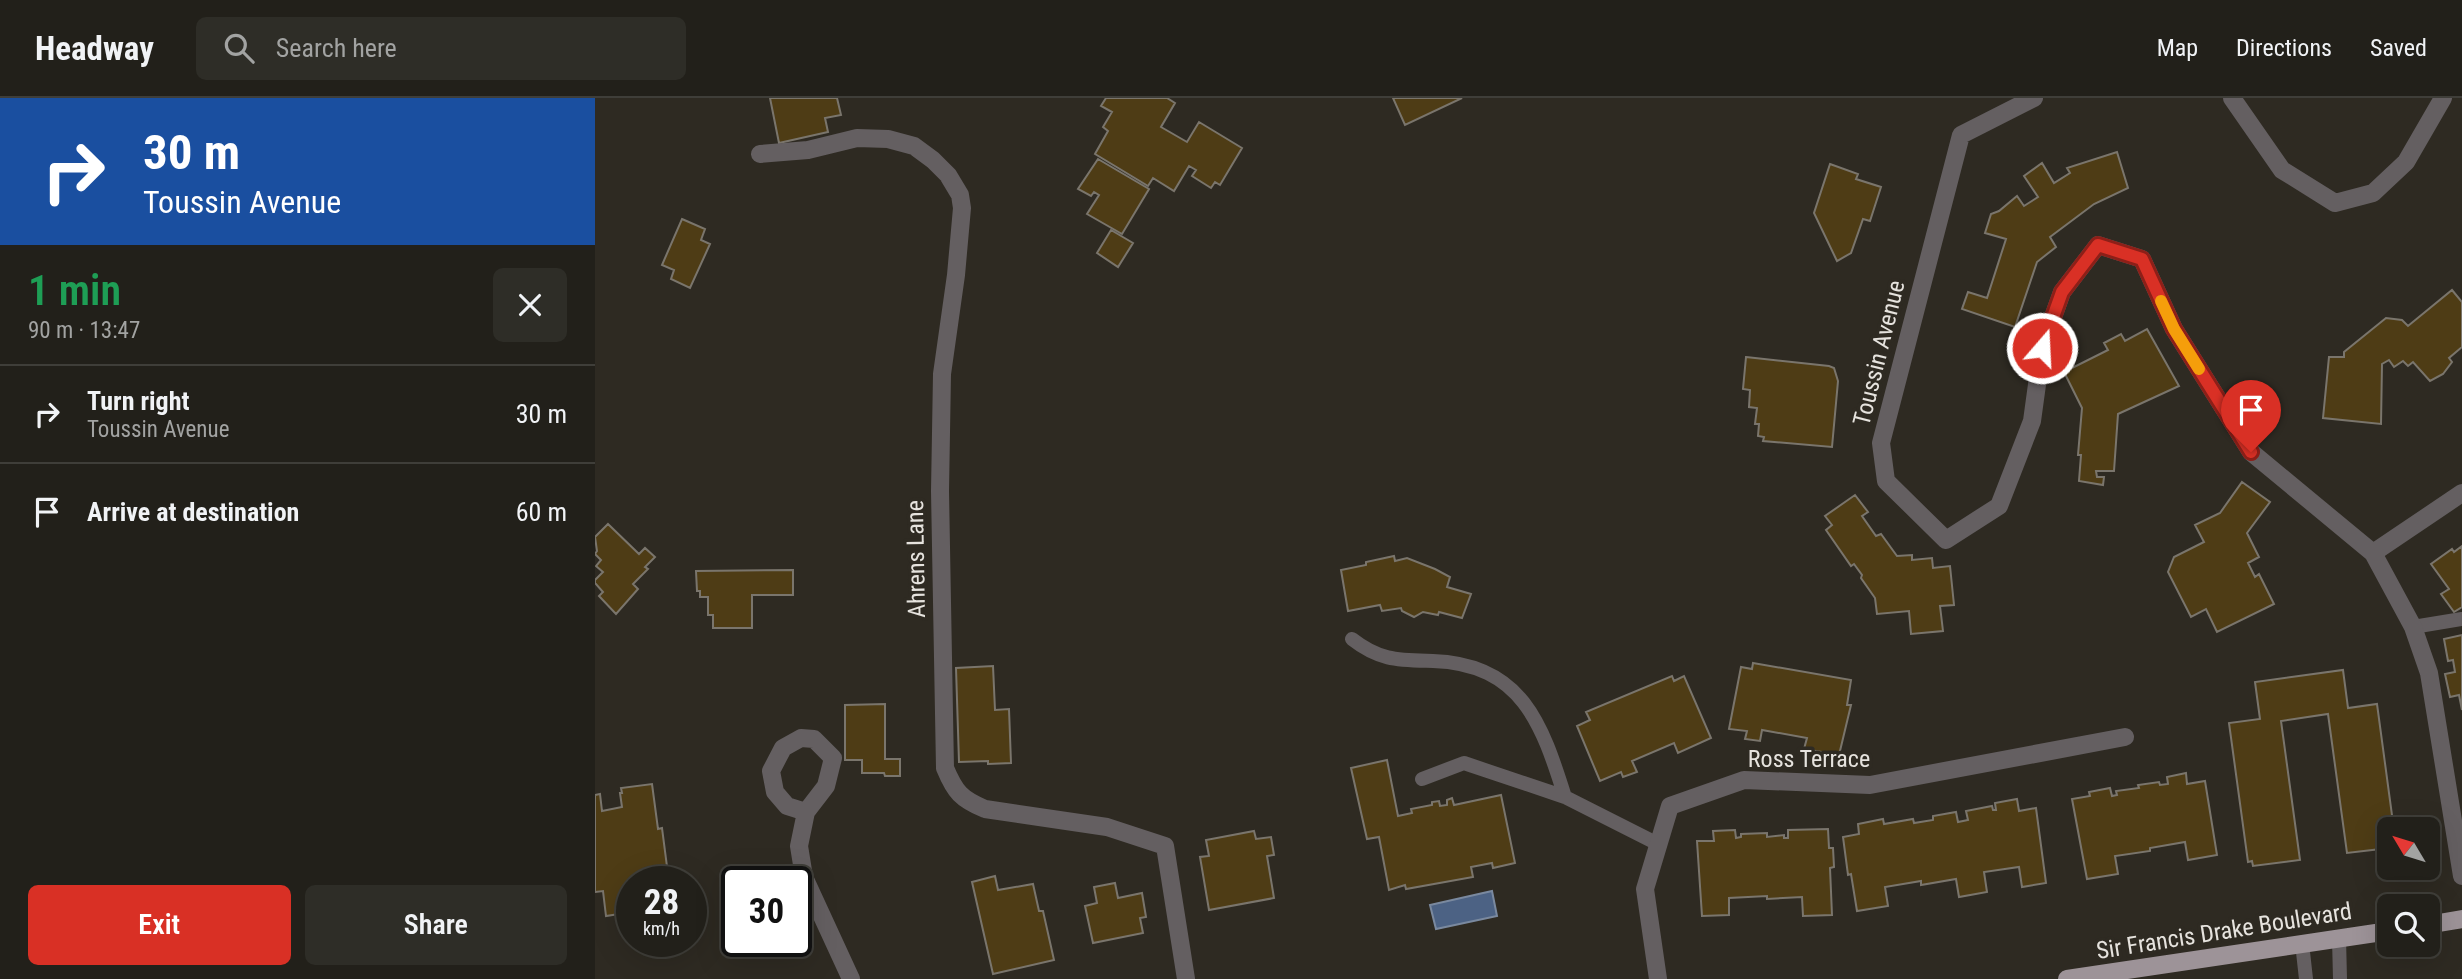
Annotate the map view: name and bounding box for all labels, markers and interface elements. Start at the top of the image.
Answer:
search box [196,17,686,80]
text: Headway [35,29,154,68]
icon: search [220,29,258,67]
text: Search here [276,33,397,63]
text: Map [2157,34,2198,62]
text: Directions [2236,34,2332,62]
text: Saved [2370,34,2427,62]
text: 30 m [143,124,240,181]
icon: right [28,126,119,217]
text: Toussin Avenue [143,183,341,221]
text: 1 min [28,266,121,315]
button: close [493,268,567,342]
street label: Toussin Avenue [1847,278,1911,428]
position arrow [2005,311,2079,385]
text: 90 m · 13:47 [28,317,140,344]
pin [2221,380,2281,452]
text: Turn right [87,386,189,416]
icon: arrive [2232,391,2270,429]
icon: right [28,395,66,433]
text: 30 m [516,399,567,429]
text: Toussin Avenue [87,416,229,443]
icon: arrive [28,493,66,531]
text: Arrive at destination [87,497,299,527]
text: 60 m [516,497,567,527]
street label: Ahrens Lane [901,500,931,618]
street label: Ross Terrace [1748,745,1870,773]
north arrow [2377,817,2439,880]
map controls [2377,817,2440,957]
speed limit sign: 30 [721,866,812,957]
text: 28 [644,882,679,923]
button: Exit [28,885,291,965]
button: Share [305,885,567,965]
button: search [2377,894,2440,957]
street label: Sir Francis Drake Boulevard [2094,897,2354,965]
text: km/h [643,918,680,939]

